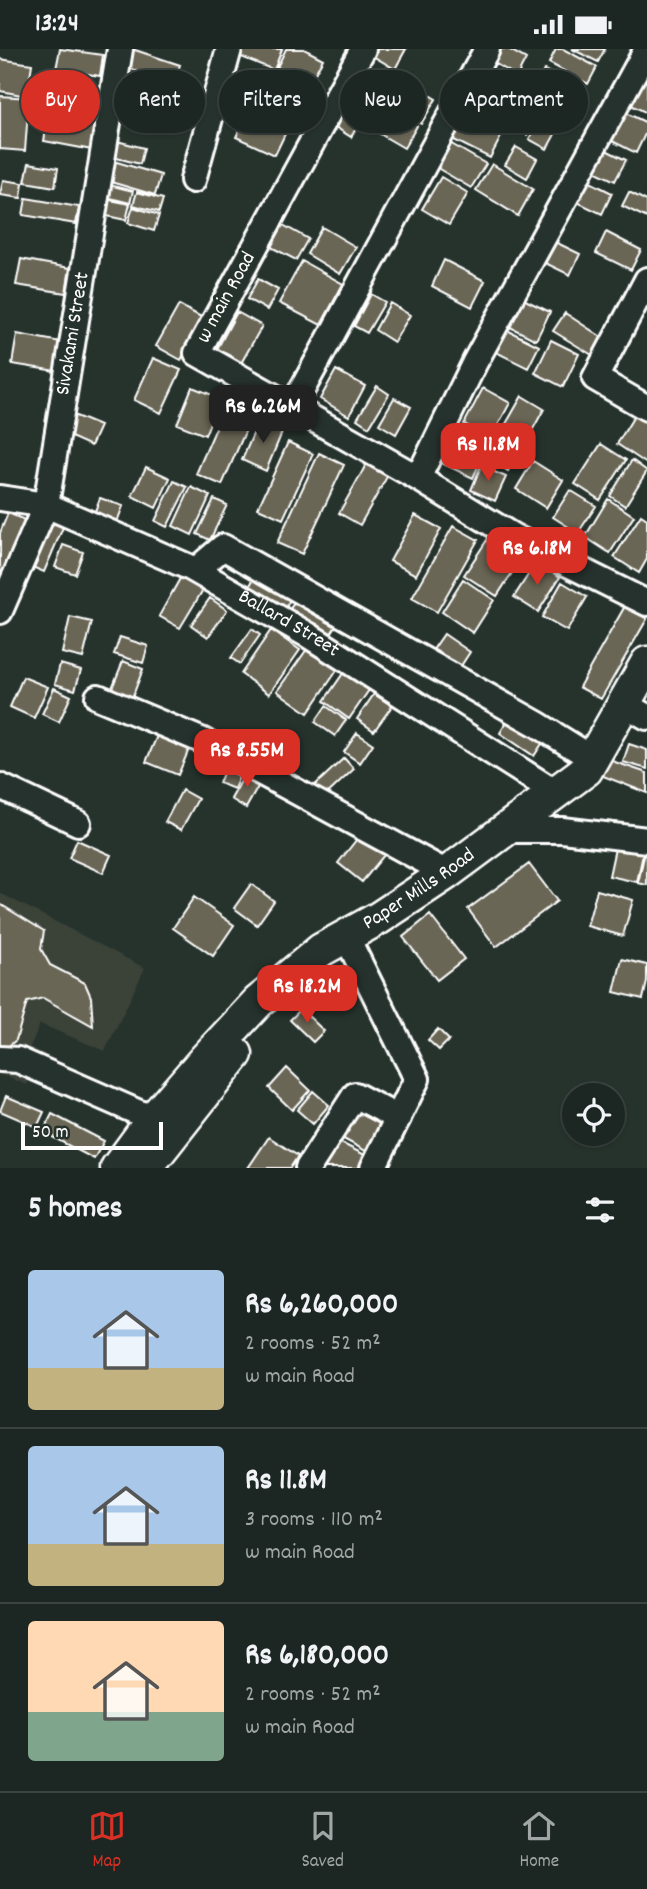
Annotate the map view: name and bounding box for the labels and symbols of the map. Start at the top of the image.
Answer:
street label: w main Road [190,247,264,349]
street label: Sivakami Street [49,270,99,398]
pin: Rs 6.26M [191,385,335,445]
pin: Rs 11.8M [416,423,560,483]
pin: Rs 6.18M [465,527,609,587]
street label: Ballard Street [232,583,345,666]
pin: Rs 8.55M [175,729,319,789]
street label: Paper Mills Road [358,842,482,939]
pin: Rs 18.2M [235,965,379,1025]
scale bar [21,1119,163,1151]

